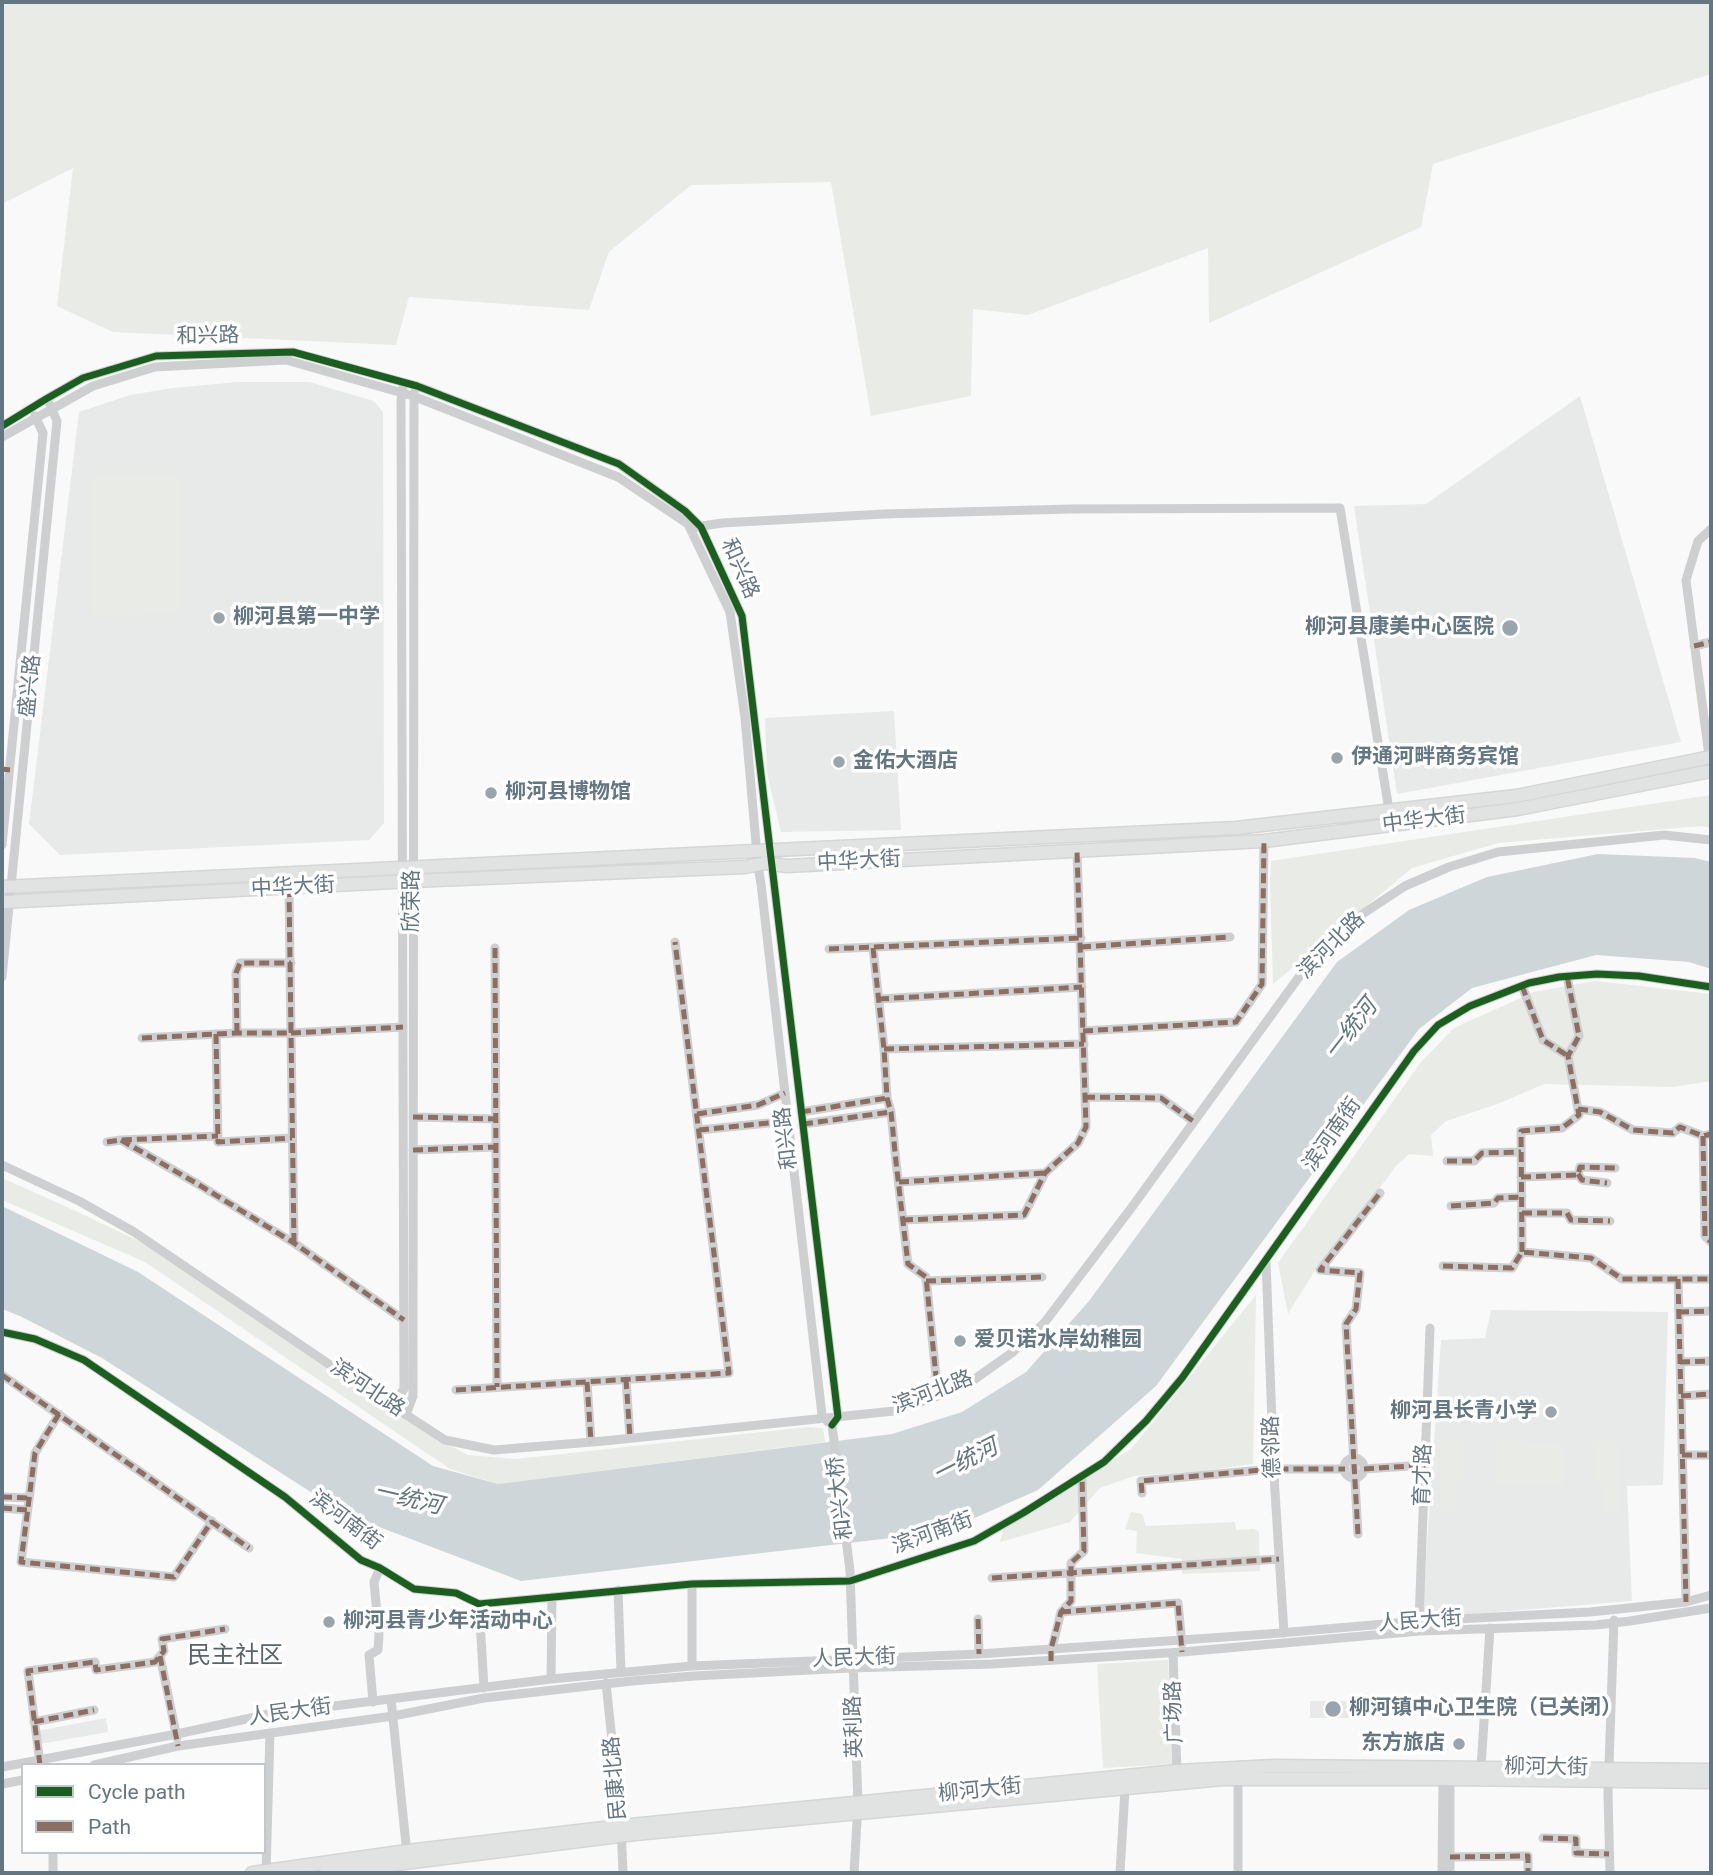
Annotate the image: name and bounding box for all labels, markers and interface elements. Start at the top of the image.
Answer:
street label: 和兴路 [176,324,240,350]
street label: 和兴路 [715,535,763,603]
place label: 柳河县第一中学 [233,605,380,631]
marker: 柳河县第一中学 [211,610,227,626]
place label: 柳河县康美中心医院 [1305,615,1494,641]
marker: 柳河县康美中心医院 [1500,618,1520,638]
street label: 盛兴路 [15,653,47,719]
place label: 伊通河畔商务宾馆 [1351,745,1519,771]
place label: 金佑大酒店 [853,749,958,775]
marker: 伊通河畔商务宾馆 [1329,750,1345,766]
marker: 金佑大酒店 [831,754,847,770]
place label: 柳河县博物馆 [505,780,631,806]
marker: 柳河县博物馆 [483,785,499,801]
street label: 中华大街 [1381,803,1467,839]
street label: 中华大街 [816,847,902,877]
street label: 欣荣路 [400,870,426,932]
street label: 中华大街 [250,873,336,903]
street label: 滨河北路 [1293,907,1371,985]
water label: 一统河 [1320,994,1384,1066]
street label: 滨河南街 [1299,1093,1367,1177]
street label: 和兴路 [771,1105,803,1171]
place label: 爱贝诺水岸幼稚园 [974,1328,1142,1354]
marker: 爱贝诺水岸幼稚园 [952,1333,968,1349]
street label: 滨河北路 [325,1355,409,1423]
street label: 滨河北路 [889,1366,977,1420]
place label: 柳河县长青小学 [1390,1399,1537,1425]
marker: 柳河县长青小学 [1543,1404,1559,1420]
street label: 德邻路 [1259,1415,1287,1479]
water label: 一统河 [929,1434,1003,1490]
street label: 育才路 [1410,1443,1438,1507]
street label: 和兴大桥 [823,1455,859,1541]
water label: 一统河 [371,1479,445,1521]
street label: 滨河南街 [304,1486,386,1556]
street label: 滨河南街 [889,1508,977,1560]
street label: 人民大街 [1377,1607,1463,1637]
place label: 柳河县青少年活动中心 [343,1609,553,1635]
marker: 柳河县青少年活动中心 [321,1614,337,1630]
district label: 民主社区 [187,1643,283,1671]
street label: 人民大街 [812,1645,896,1673]
street label: 广场路 [1161,1680,1189,1744]
street label: 人民大街 [247,1695,333,1731]
street label: 英利路 [841,1695,869,1759]
place label: 柳河镇中心卫生院（已关闭） [1349,1696,1622,1722]
marker: 柳河镇中心卫生院（已关闭） [1323,1699,1343,1719]
place label: 东方旅店 [1361,1731,1445,1757]
street label: 民康北路 [600,1735,632,1821]
marker: 东方旅店 [1451,1736,1467,1752]
street label: 柳河大街 [1504,1755,1588,1781]
legend [21,1763,266,1854]
street label: 柳河大街 [937,1774,1023,1808]
text: Cycle path [88,1780,186,1804]
text: Path [88,1815,131,1839]

